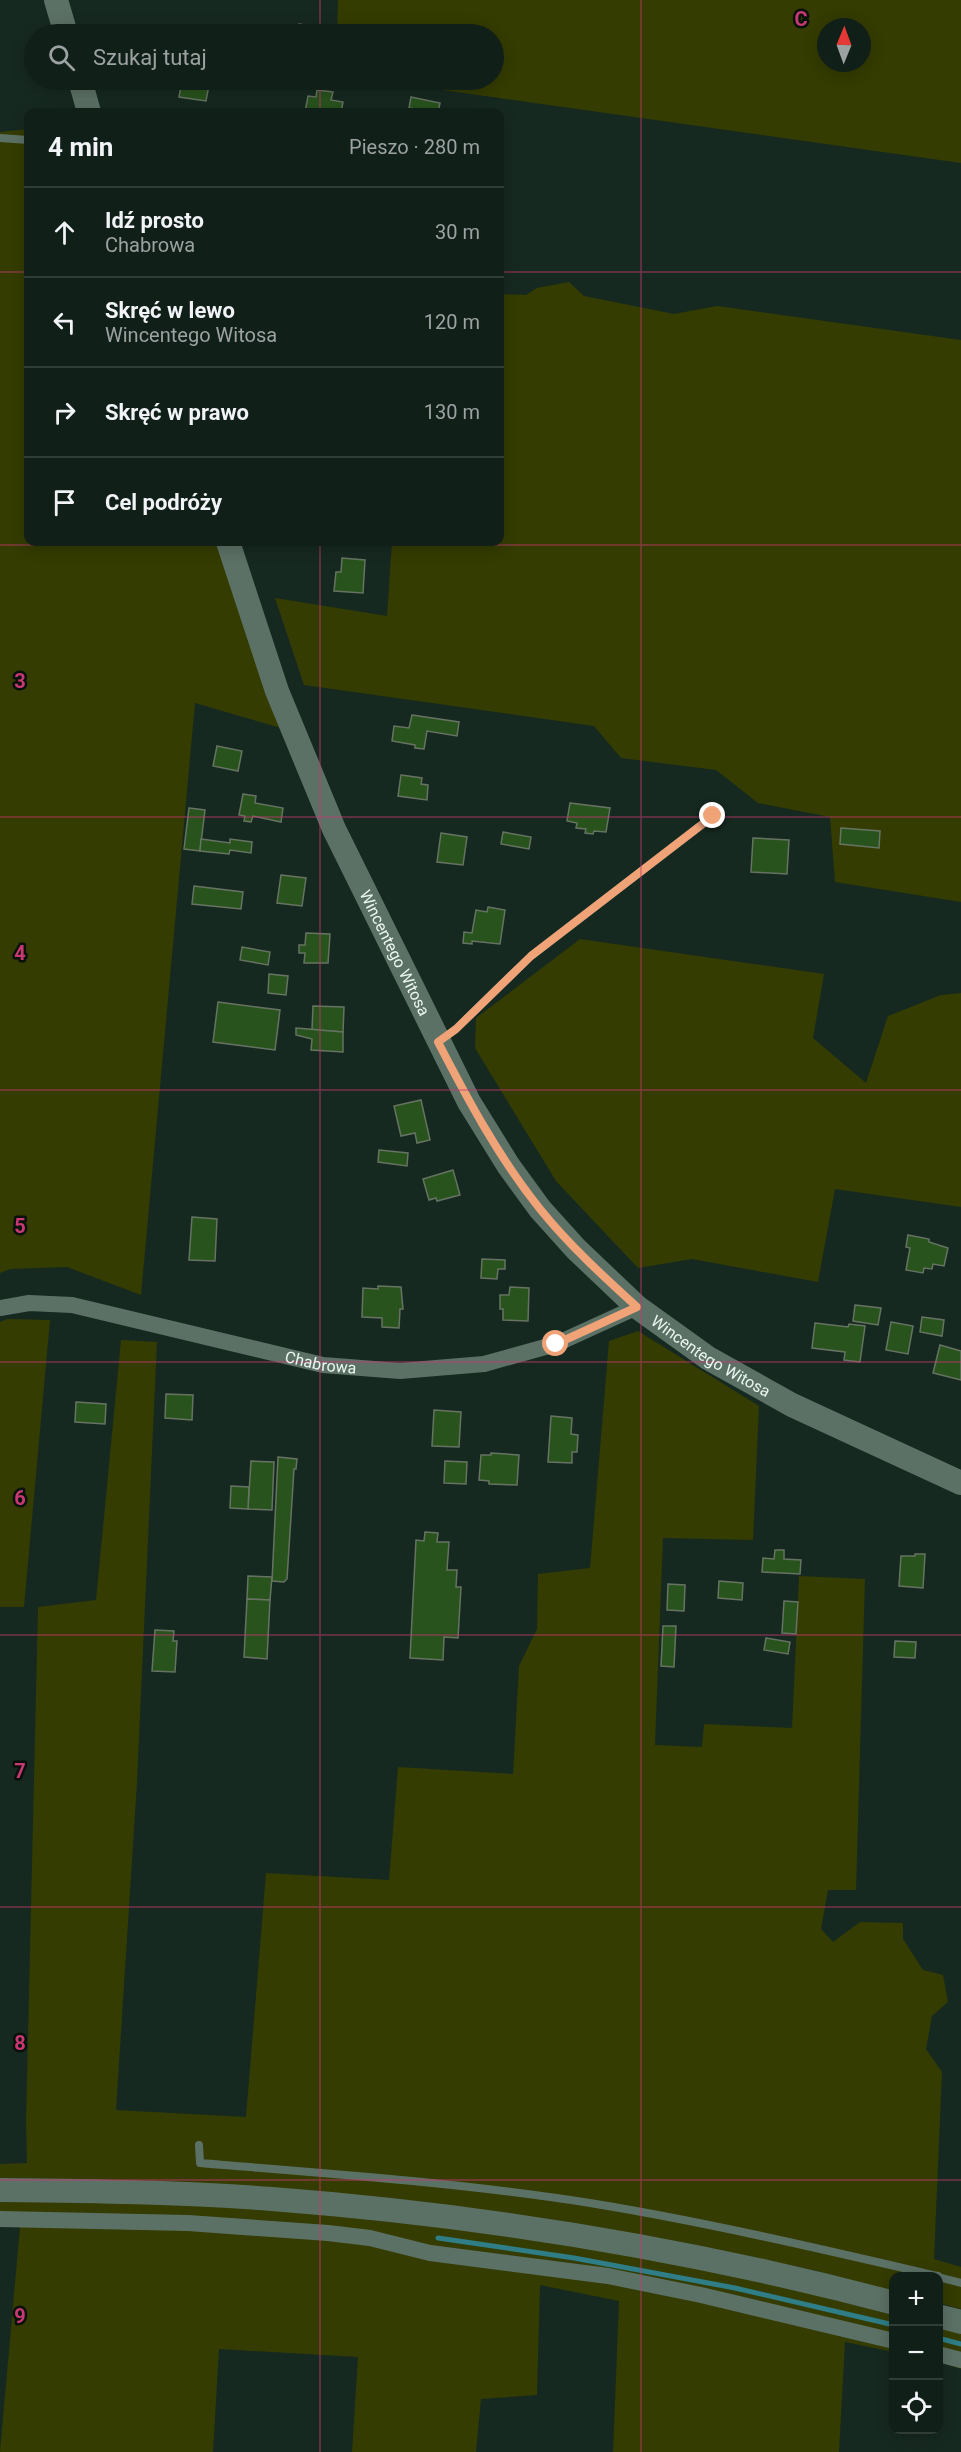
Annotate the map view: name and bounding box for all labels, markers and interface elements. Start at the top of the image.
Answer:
text: C [794,7,808,31]
north arrow [817,18,871,72]
search box [24,24,504,90]
icon: search [45,41,78,74]
text: Szukaj tutaj [93,45,207,70]
text: 4 min [48,132,113,162]
text: Pieszo · 280 m [349,135,480,159]
text: Idź prosto [105,208,204,233]
icon: ahead [48,216,81,249]
text: 30 m [435,220,480,244]
text: Chabrowa [105,233,195,257]
text: Skręć w lewo [105,298,235,323]
icon: left [48,306,81,339]
text: 120 m [424,310,480,334]
text: Wincentego Witosa [105,323,277,347]
icon: right [48,396,81,429]
text: Skręć w prawo [105,400,249,425]
text: 130 m [424,400,480,424]
icon: arrive [48,486,81,519]
text: Cel podróży [105,490,222,515]
text: 3 [14,669,26,693]
route end [699,802,725,828]
street label: Wincentego Witosa [356,887,434,1018]
text: 4 [14,941,26,965]
text: 5 [14,1214,26,1238]
street label: Wincentego Witosa [648,1311,774,1401]
route start [542,1330,568,1356]
street label: Chabrowa [283,1347,357,1377]
text: 6 [14,1486,26,1510]
text: 7 [14,1759,26,1783]
text: 8 [14,2031,26,2055]
map controls [889,2272,943,2434]
button: + [889,2272,943,2326]
text: 9 [14,2304,26,2328]
button: − [889,2326,943,2380]
button: locate [889,2380,943,2434]

